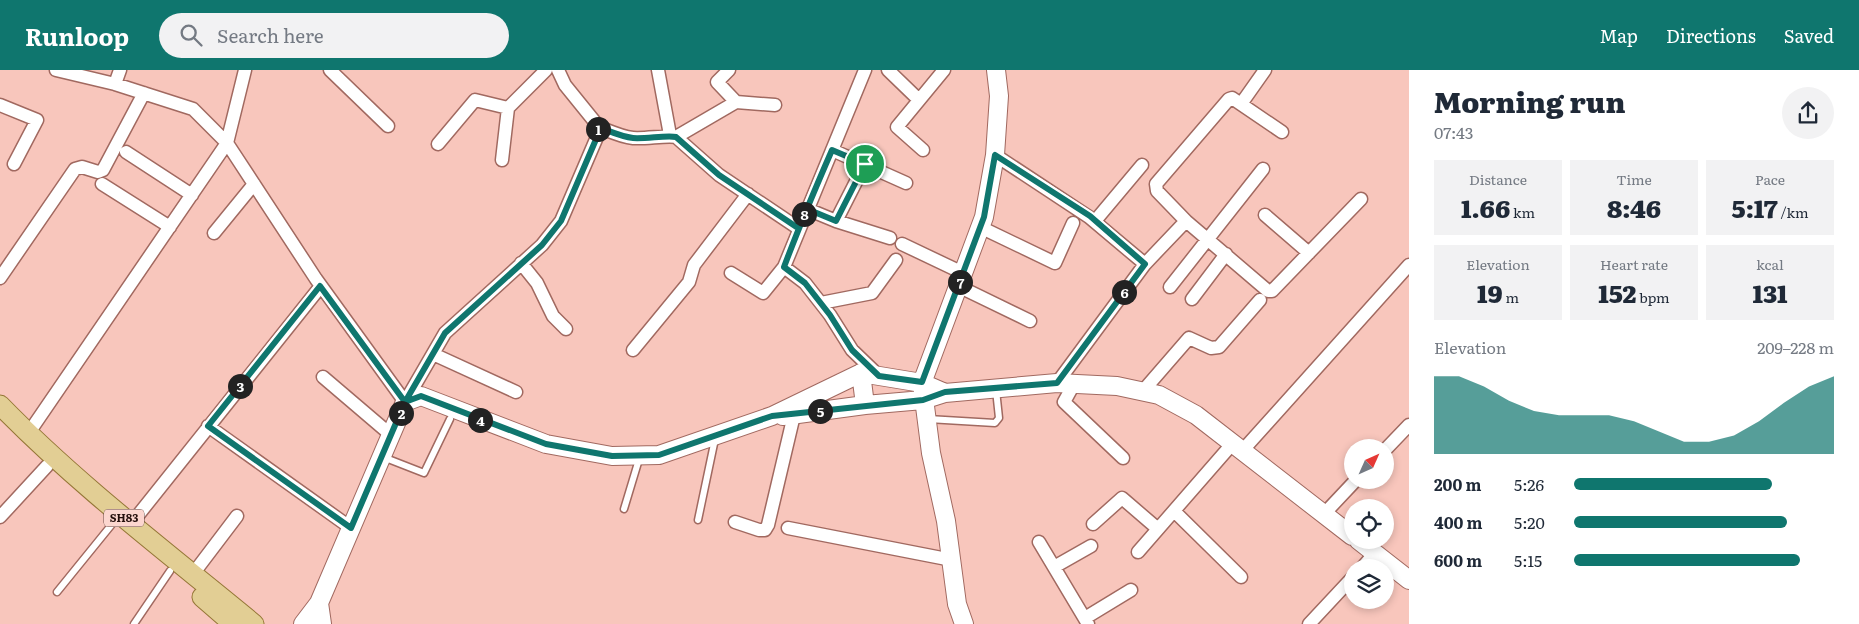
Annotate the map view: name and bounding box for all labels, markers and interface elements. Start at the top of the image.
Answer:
search box [159,13,509,58]
text: Runloop [25,18,129,53]
icon: search [177,21,205,49]
text: Search here [217,21,324,49]
text: Map [1600,22,1638,49]
text: Directions [1666,22,1756,49]
text: Saved [1784,22,1834,49]
text: Morning run [1434,80,1625,122]
button: share [1782,87,1834,139]
pin: 1 [586,116,610,142]
text: 1 [596,119,601,139]
text: 07:43 [1434,120,1474,144]
pin [844,143,886,185]
icon: arrive [851,150,879,178]
text: Distance [1469,169,1527,189]
text: Time [1616,169,1652,189]
text: Pace [1755,169,1785,189]
text: 1.66 [1461,189,1510,226]
text: 8:46 [1607,189,1661,226]
text: 5:17 [1732,189,1778,226]
pin: 8 [792,202,816,226]
text: km [1510,202,1535,222]
text: /km [1778,202,1808,222]
text: 8 [800,204,809,224]
text: Elevation [1466,254,1530,274]
text: Heart rate [1600,254,1668,274]
text: kcal [1756,254,1784,274]
pin: 7 [948,270,972,294]
text: 7 [957,272,964,292]
text: 19 [1477,274,1503,311]
text: 152 [1598,274,1636,311]
text: 131 [1752,274,1788,311]
pin: 6 [1112,280,1136,304]
text: 6 [1120,282,1129,302]
text: m [1503,287,1519,307]
text: bpm [1636,287,1670,307]
text: Elevation [1434,335,1506,359]
text: 209–228 m [1757,335,1834,359]
pin: 3 [228,374,252,398]
text: 3 [237,376,244,396]
pin: 5 [808,398,832,424]
pin: 2 [388,400,414,426]
text: 5 [817,401,824,421]
text: 2 [398,403,405,423]
pin: 4 [468,408,492,432]
text: 4 [476,410,485,430]
north arrow [1344,439,1394,489]
map controls [1344,439,1394,609]
text: 200 m [1434,472,1481,496]
text: 5:26 [1514,472,1544,496]
button: locate [1344,499,1394,549]
road number: SH83 [104,509,144,526]
text: 400 m [1434,510,1483,534]
text: 5:20 [1514,510,1545,534]
text: 600 m [1434,548,1482,572]
text: 5:15 [1514,548,1542,572]
button: layers [1344,559,1394,609]

